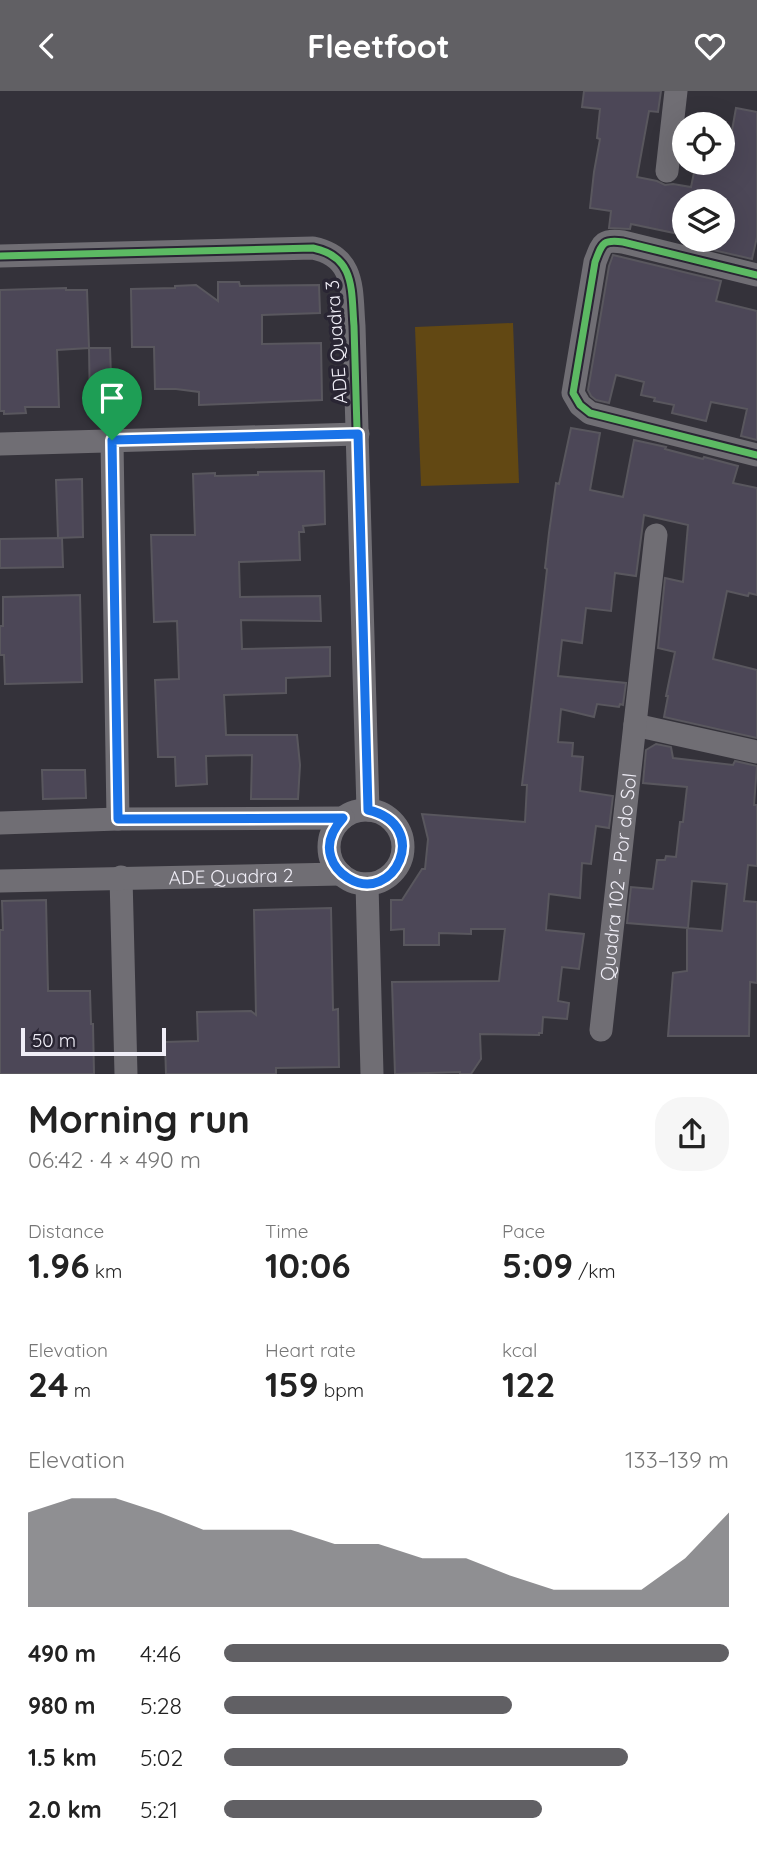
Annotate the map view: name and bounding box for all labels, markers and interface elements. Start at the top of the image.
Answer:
text: Fleetfoot [307,26,450,66]
icon: back [28,27,66,65]
icon: heart [691,27,729,65]
map controls [672,112,735,252]
button: locate [672,112,735,175]
button: layers [672,189,735,252]
street label: ADE Quadra 3 [320,279,352,405]
pin [82,368,142,440]
icon: arrive [93,379,131,417]
street label: Quadra 102 - Por do Sol [595,772,641,982]
street label: ADE Quadra 2 [168,863,294,890]
scale bar [21,1025,166,1057]
text: 50 m [32,1028,76,1052]
text: Morning run [28,1095,250,1143]
button: share [655,1097,729,1171]
text: 06:42 · 4 × 490 m [28,1145,201,1174]
text: Distance [28,1219,104,1243]
text: Time [265,1219,309,1243]
text: Pace [502,1219,545,1243]
text: 1.96 [28,1243,90,1287]
text: 10:06 [265,1243,351,1287]
text: 5:09 [502,1243,573,1287]
text: km [90,1259,122,1283]
text: /km [573,1259,616,1283]
text: Elevation [28,1338,108,1362]
text: Heart rate [265,1338,356,1362]
text: kcal [502,1338,537,1362]
text: 24 [28,1362,69,1406]
text: 159 [265,1362,319,1406]
text: 122 [502,1362,555,1406]
text: m [69,1378,91,1402]
text: bpm [319,1378,364,1402]
text: Elevation [28,1445,125,1474]
text: 133–139 m [625,1445,729,1474]
text: 490 m [28,1639,96,1668]
text: 4:46 [140,1639,181,1668]
text: 980 m [28,1691,95,1720]
text: 5:28 [140,1691,182,1720]
text: 1.5 km [28,1743,97,1772]
text: 5:02 [140,1743,183,1772]
text: 2.0 km [28,1795,102,1824]
text: 5:21 [140,1795,178,1824]

